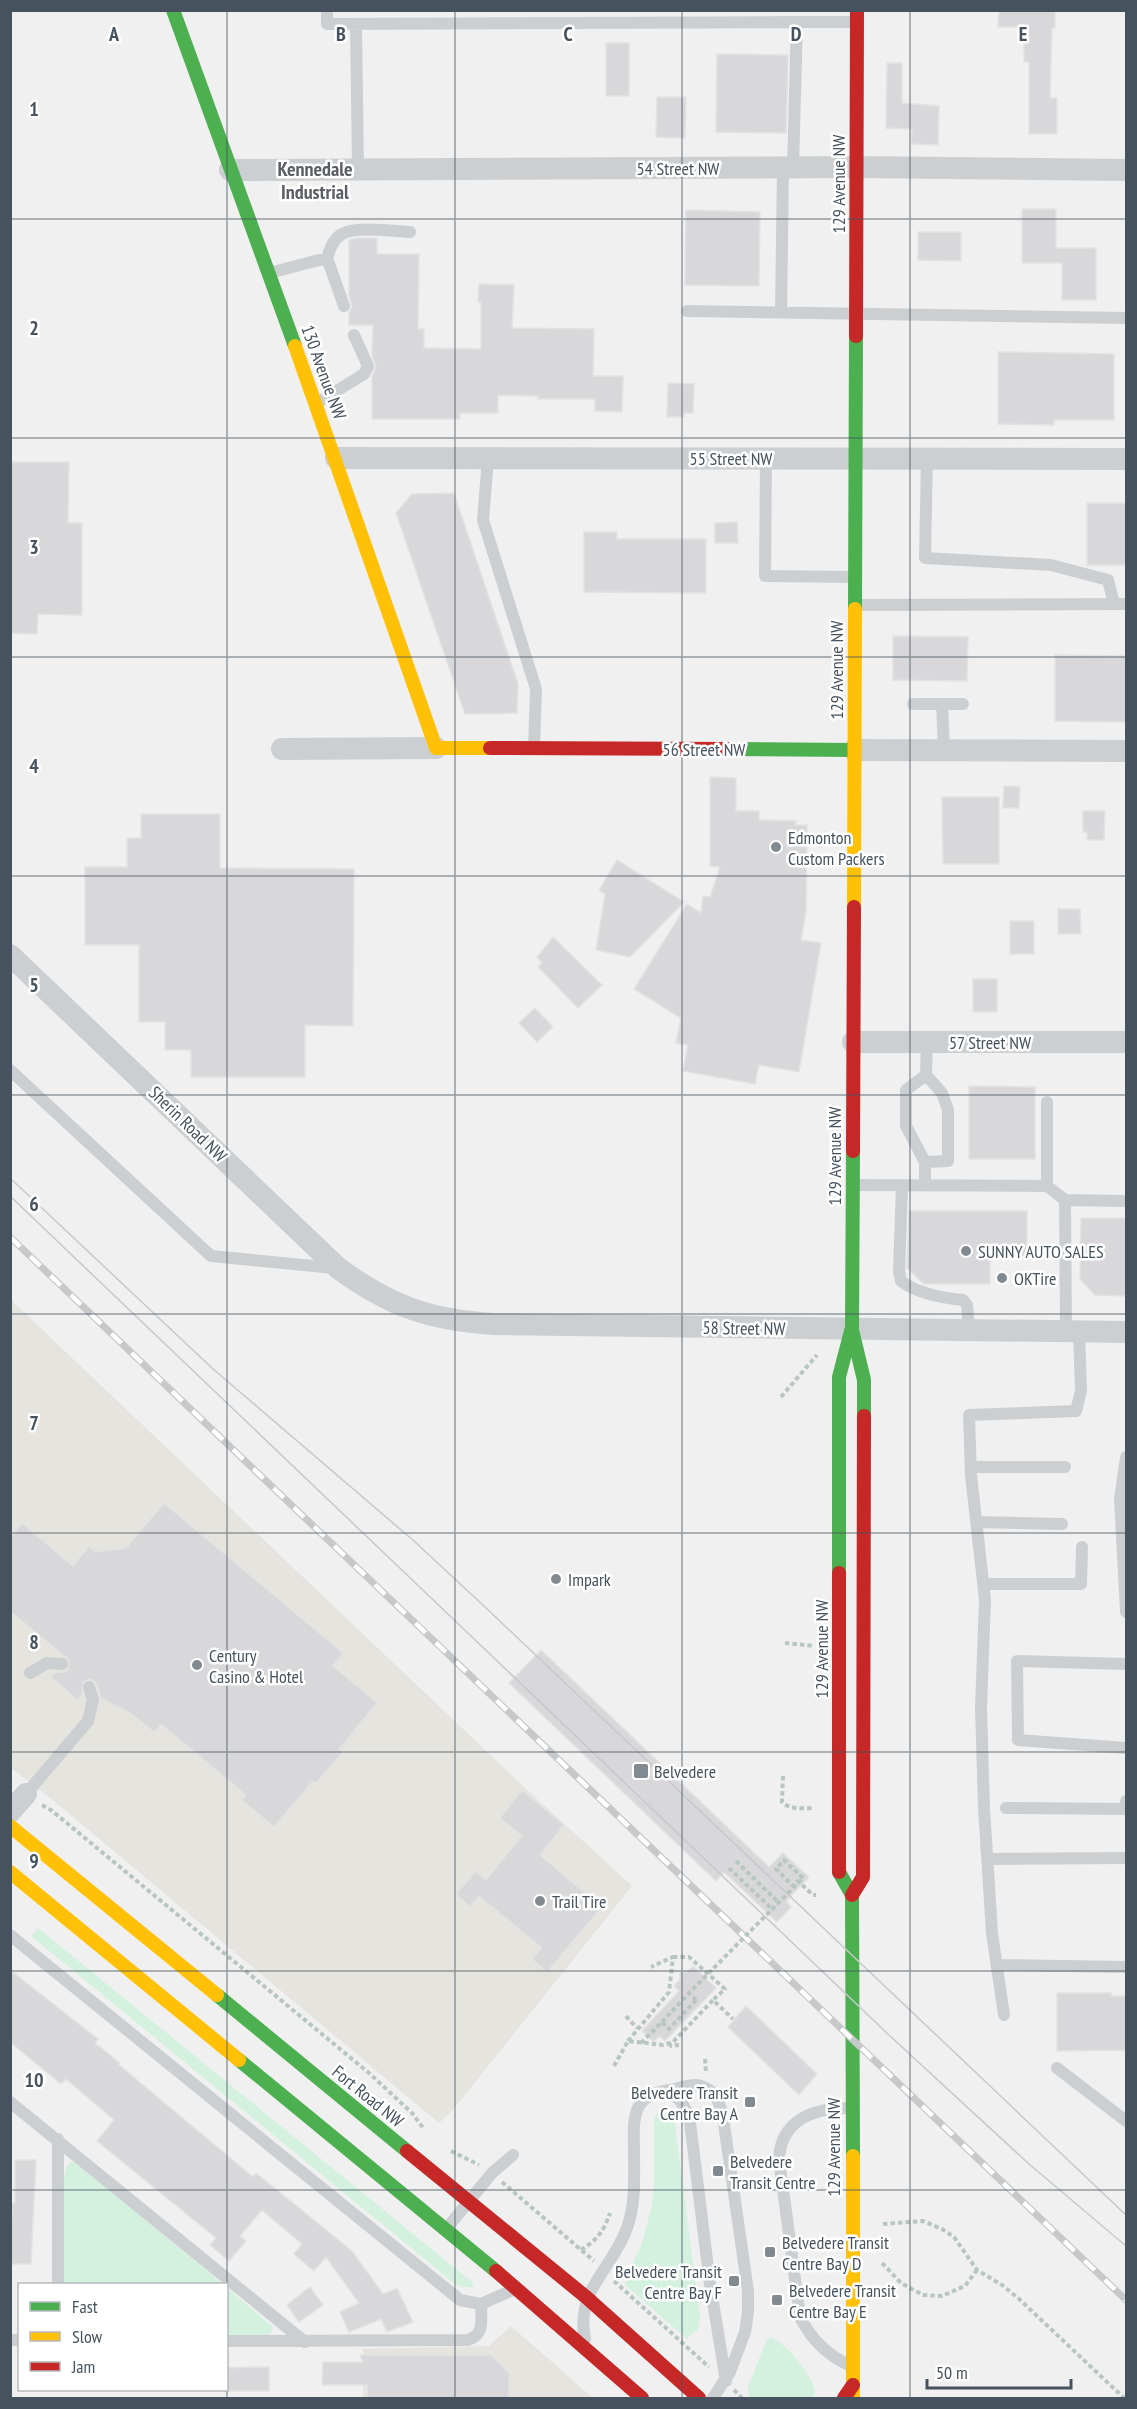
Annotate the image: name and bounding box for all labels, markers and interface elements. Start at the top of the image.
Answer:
text: A [108,21,120,47]
text: B [336,21,346,47]
text: C [563,21,573,47]
text: D [791,21,802,47]
text: E [1019,21,1027,47]
text: 1 [29,96,39,122]
street label: 129 Avenue NW [827,135,850,233]
district label: Kennedale Industrial [277,156,353,205]
street label: 54 Street NW [637,157,719,180]
text: 2 [29,315,39,341]
street label: 130 Avenue NW [296,322,352,422]
street label: 55 Street NW [690,447,772,470]
text: 3 [29,534,39,560]
street label: 129 Avenue NW [825,621,848,719]
street label: 56 Street NW [663,738,745,761]
text: 4 [29,753,39,779]
place label: Edmonton Custom Packers [788,826,885,870]
marker: Edmonton Custom Packers [769,840,783,854]
text: 5 [29,972,39,998]
street label: 57 Street NW [949,1031,1031,1054]
street label: Sherin Road NW [144,1081,232,1167]
street label: 129 Avenue NW [823,1107,846,1205]
text: 6 [29,1191,39,1217]
place label: SUNNY AUTO SALES [978,1240,1104,1263]
marker: SUNNY AUTO SALES [959,1244,973,1258]
place label: OKTire [1014,1267,1057,1290]
marker: OKTire [995,1271,1009,1285]
street label: 58 Street NW [702,1316,786,1340]
text: 7 [29,1410,39,1436]
place label: Impark [568,1568,611,1591]
marker: Impark [549,1572,563,1586]
street label: 129 Avenue NW [810,1600,833,1698]
text: 8 [29,1629,39,1655]
place label: Century Casino & Hotel [209,1644,304,1688]
marker: Century Casino & Hotel [190,1658,204,1672]
place label: Belvedere [654,1760,716,1783]
marker: Belvedere [632,1762,650,1780]
text: 9 [29,1848,39,1874]
place label: Trail Tire [552,1890,606,1913]
marker: Trail Tire [533,1894,547,1908]
street label: Fort Road NW [327,2060,409,2132]
text: 10 [24,2067,44,2093]
place label: Belvedere Transit Centre Bay A [631,2081,738,2125]
marker: Belvedere Transit Centre Bay A [743,2095,757,2109]
street label: 129 Avenue NW [822,2098,845,2196]
place label: Belvedere Transit Centre [730,2150,816,2194]
marker: Belvedere Transit Centre [711,2164,725,2178]
place label: Belvedere Transit Centre Bay D [782,2231,889,2275]
marker: Belvedere Transit Centre Bay D [763,2245,777,2259]
place label: Belvedere Transit Centre Bay F [615,2260,722,2304]
marker: Belvedere Transit Centre Bay F [727,2274,741,2288]
place label: Belvedere Transit Centre Bay E [789,2279,896,2323]
legend [18,2283,228,2391]
marker: Belvedere Transit Centre Bay E [770,2293,784,2307]
text: Fast [72,2295,98,2318]
text: Slow [72,2325,103,2348]
scale bar [927,2352,1071,2390]
text: Jam [71,2355,95,2378]
text: 50 m [936,2361,968,2384]

